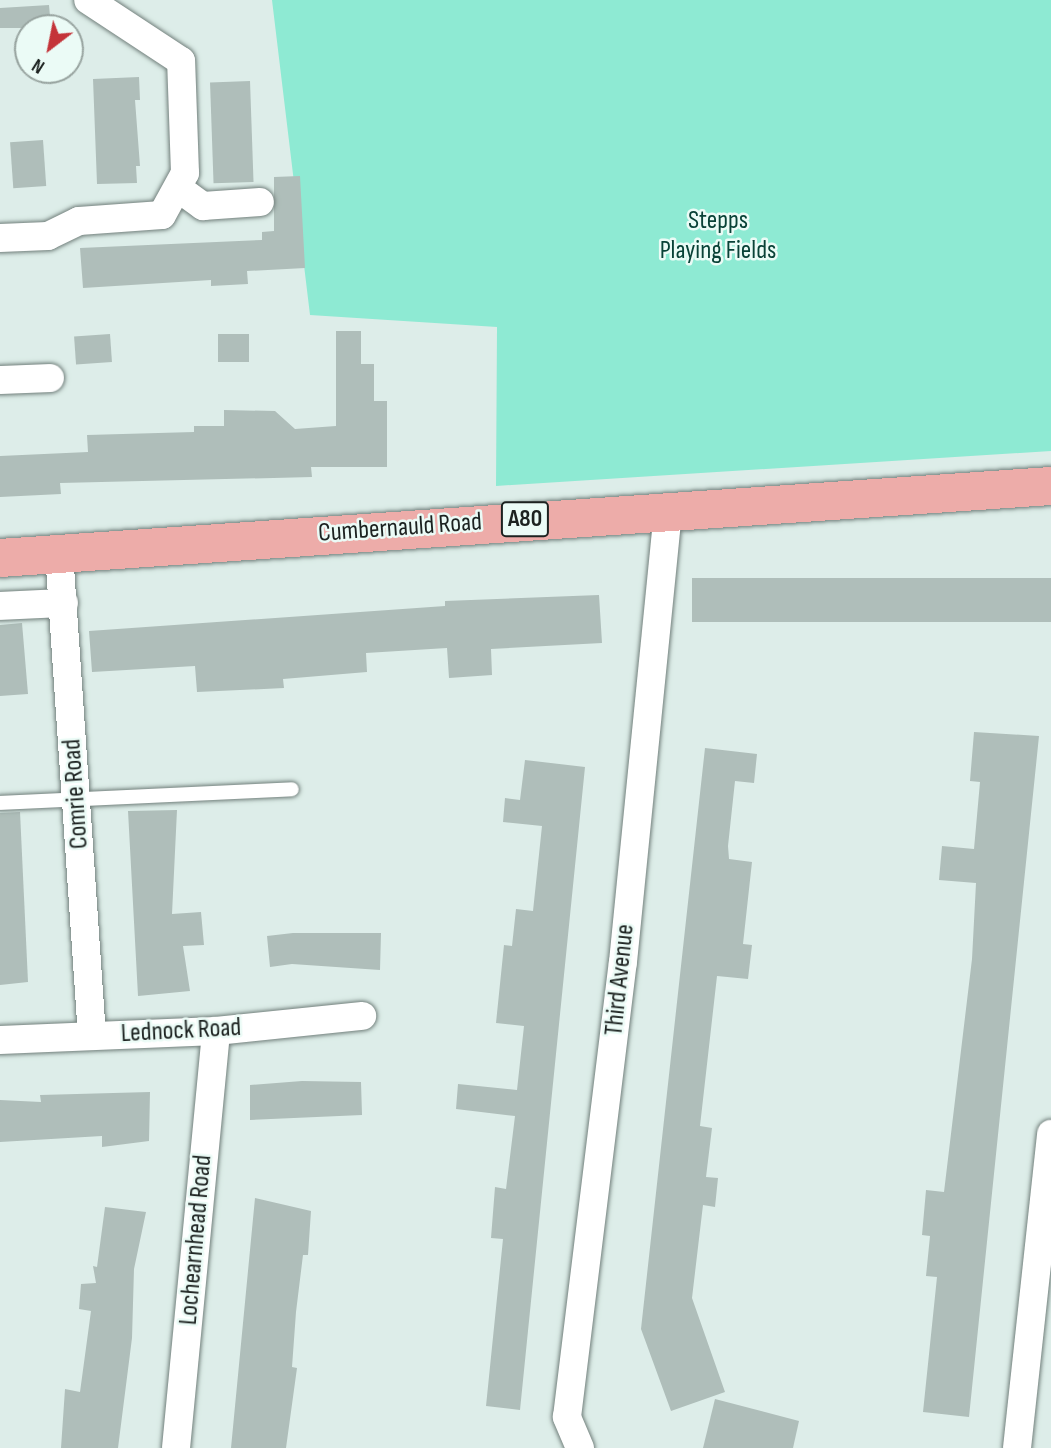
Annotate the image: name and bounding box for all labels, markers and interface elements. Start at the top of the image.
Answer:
north arrow [14,14,84,84]
text: N [28,53,49,78]
park label: Stepps Playing Fields [660,205,776,266]
road number: A80 [500,498,550,540]
street label: Cumbernauld Road [317,507,483,549]
street label: Comrie Road [57,738,95,850]
street label: Third Avenue [599,923,641,1037]
street label: Lednock Road [120,1012,242,1050]
street label: Lochearnhead Road [173,1154,219,1326]

